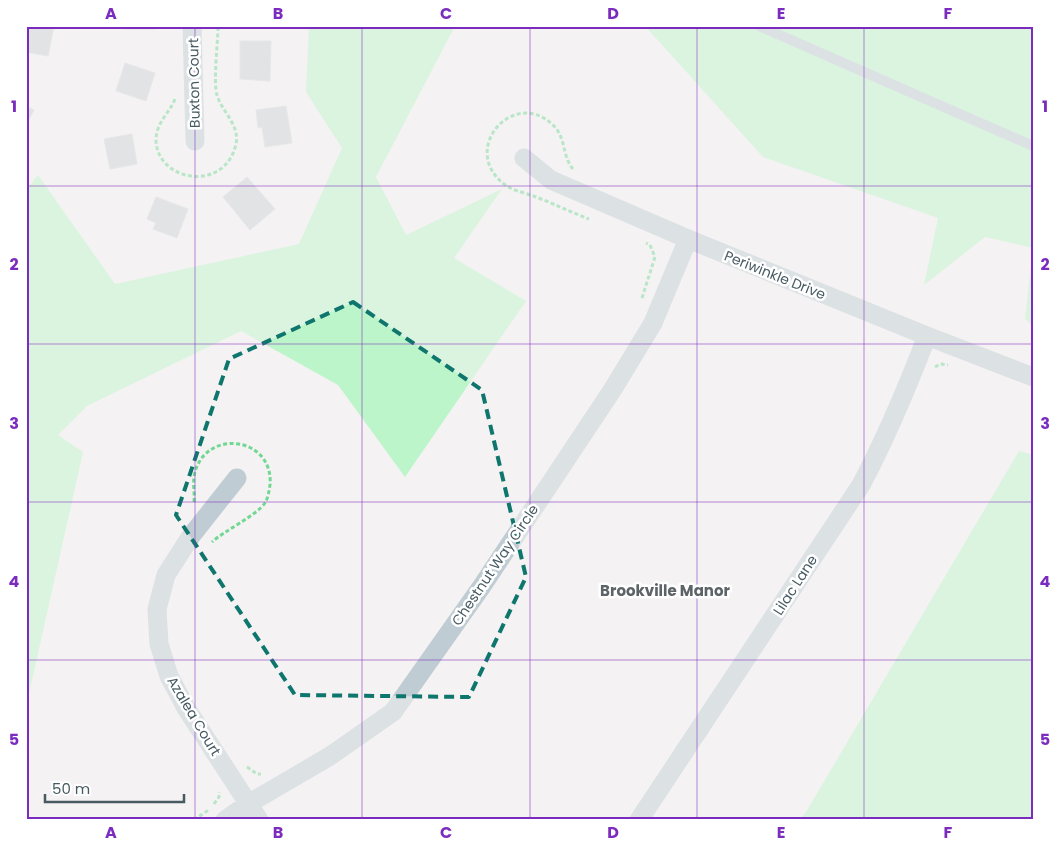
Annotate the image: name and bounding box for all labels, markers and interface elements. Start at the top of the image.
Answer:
text: A [105,2,117,25]
text: B [273,2,283,25]
text: C [440,2,452,25]
text: D [607,2,619,25]
text: E [777,2,785,25]
text: F [944,2,953,25]
street label: Buxton Court [183,38,205,128]
text: 1 [11,95,17,118]
text: 1 [1042,95,1048,118]
street label: Periwinkle Drive [721,246,829,305]
text: 2 [9,253,19,276]
text: 2 [1040,253,1050,276]
text: 3 [9,412,19,435]
text: 3 [1040,412,1050,435]
street label: Chestnut Way Circle [447,500,543,630]
street label: Lilac Lane [768,551,822,619]
text: 4 [9,570,20,593]
text: 4 [1040,570,1051,593]
district label: Brookville Manor [600,580,730,601]
street label: Azalea Court [162,672,226,760]
text: 5 [9,728,19,751]
text: 5 [1040,728,1050,751]
scale bar [45,771,184,803]
text: 50 m [52,778,90,799]
text: A [105,821,117,844]
text: B [273,821,283,844]
text: C [440,821,452,844]
text: D [607,821,619,844]
text: E [777,821,785,844]
text: F [944,821,953,844]

